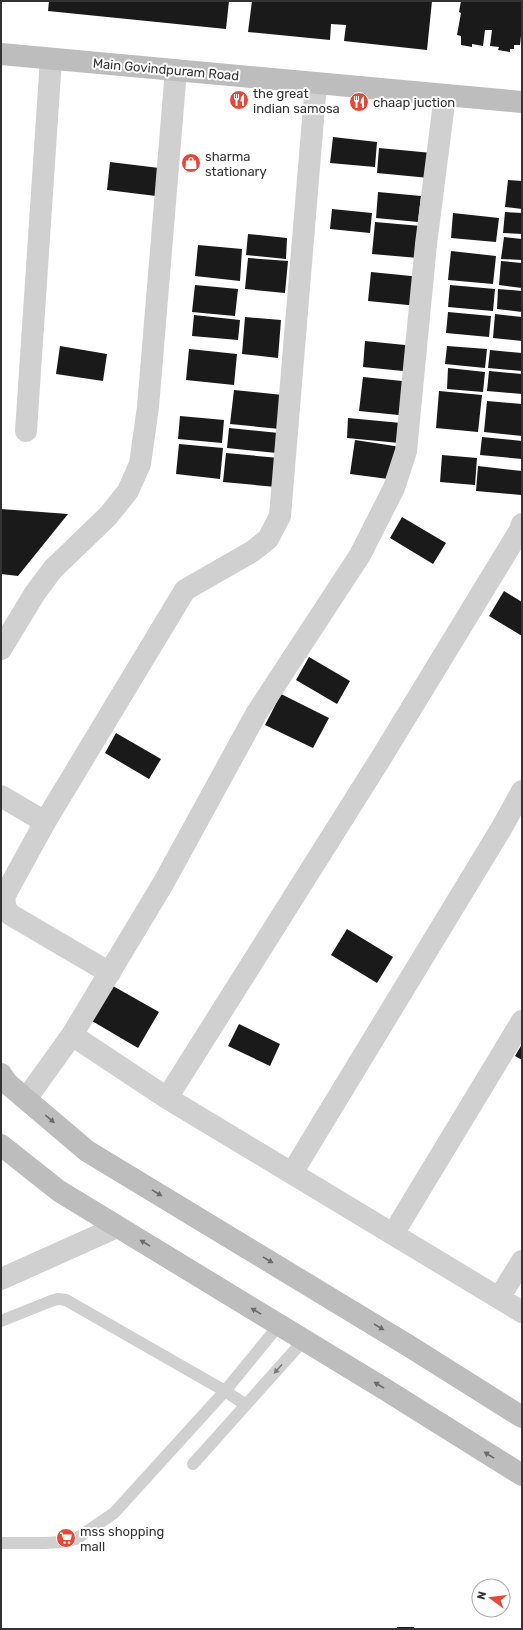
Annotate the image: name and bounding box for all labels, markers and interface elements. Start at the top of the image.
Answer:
street label: Main Govindpuram Road [92,56,240,83]
place label: the great indian samosa [253,86,340,116]
restaurant icon: the great indian samosa [228,89,250,111]
restaurant icon: chaap juction [348,91,370,113]
place label: chaap juction [373,95,455,110]
place label: sharma stationary [205,149,267,179]
shop icon: sharma stationary [180,152,202,174]
one-way arrow [45,1115,55,1124]
one-way arrow [151,1189,163,1196]
one-way arrow [139,1240,151,1247]
one-way arrow [262,1257,274,1264]
one-way arrow [250,1307,262,1314]
one-way arrow [373,1324,385,1331]
one-way arrow [273,1364,282,1374]
one-way arrow [373,1382,385,1389]
one-way arrow [483,1451,495,1458]
place label: mss shopping mall [80,1524,164,1554]
supermarket icon: mss shopping mall [55,1527,77,1549]
north arrow [471,1578,511,1618]
text: N [475,1590,489,1601]

